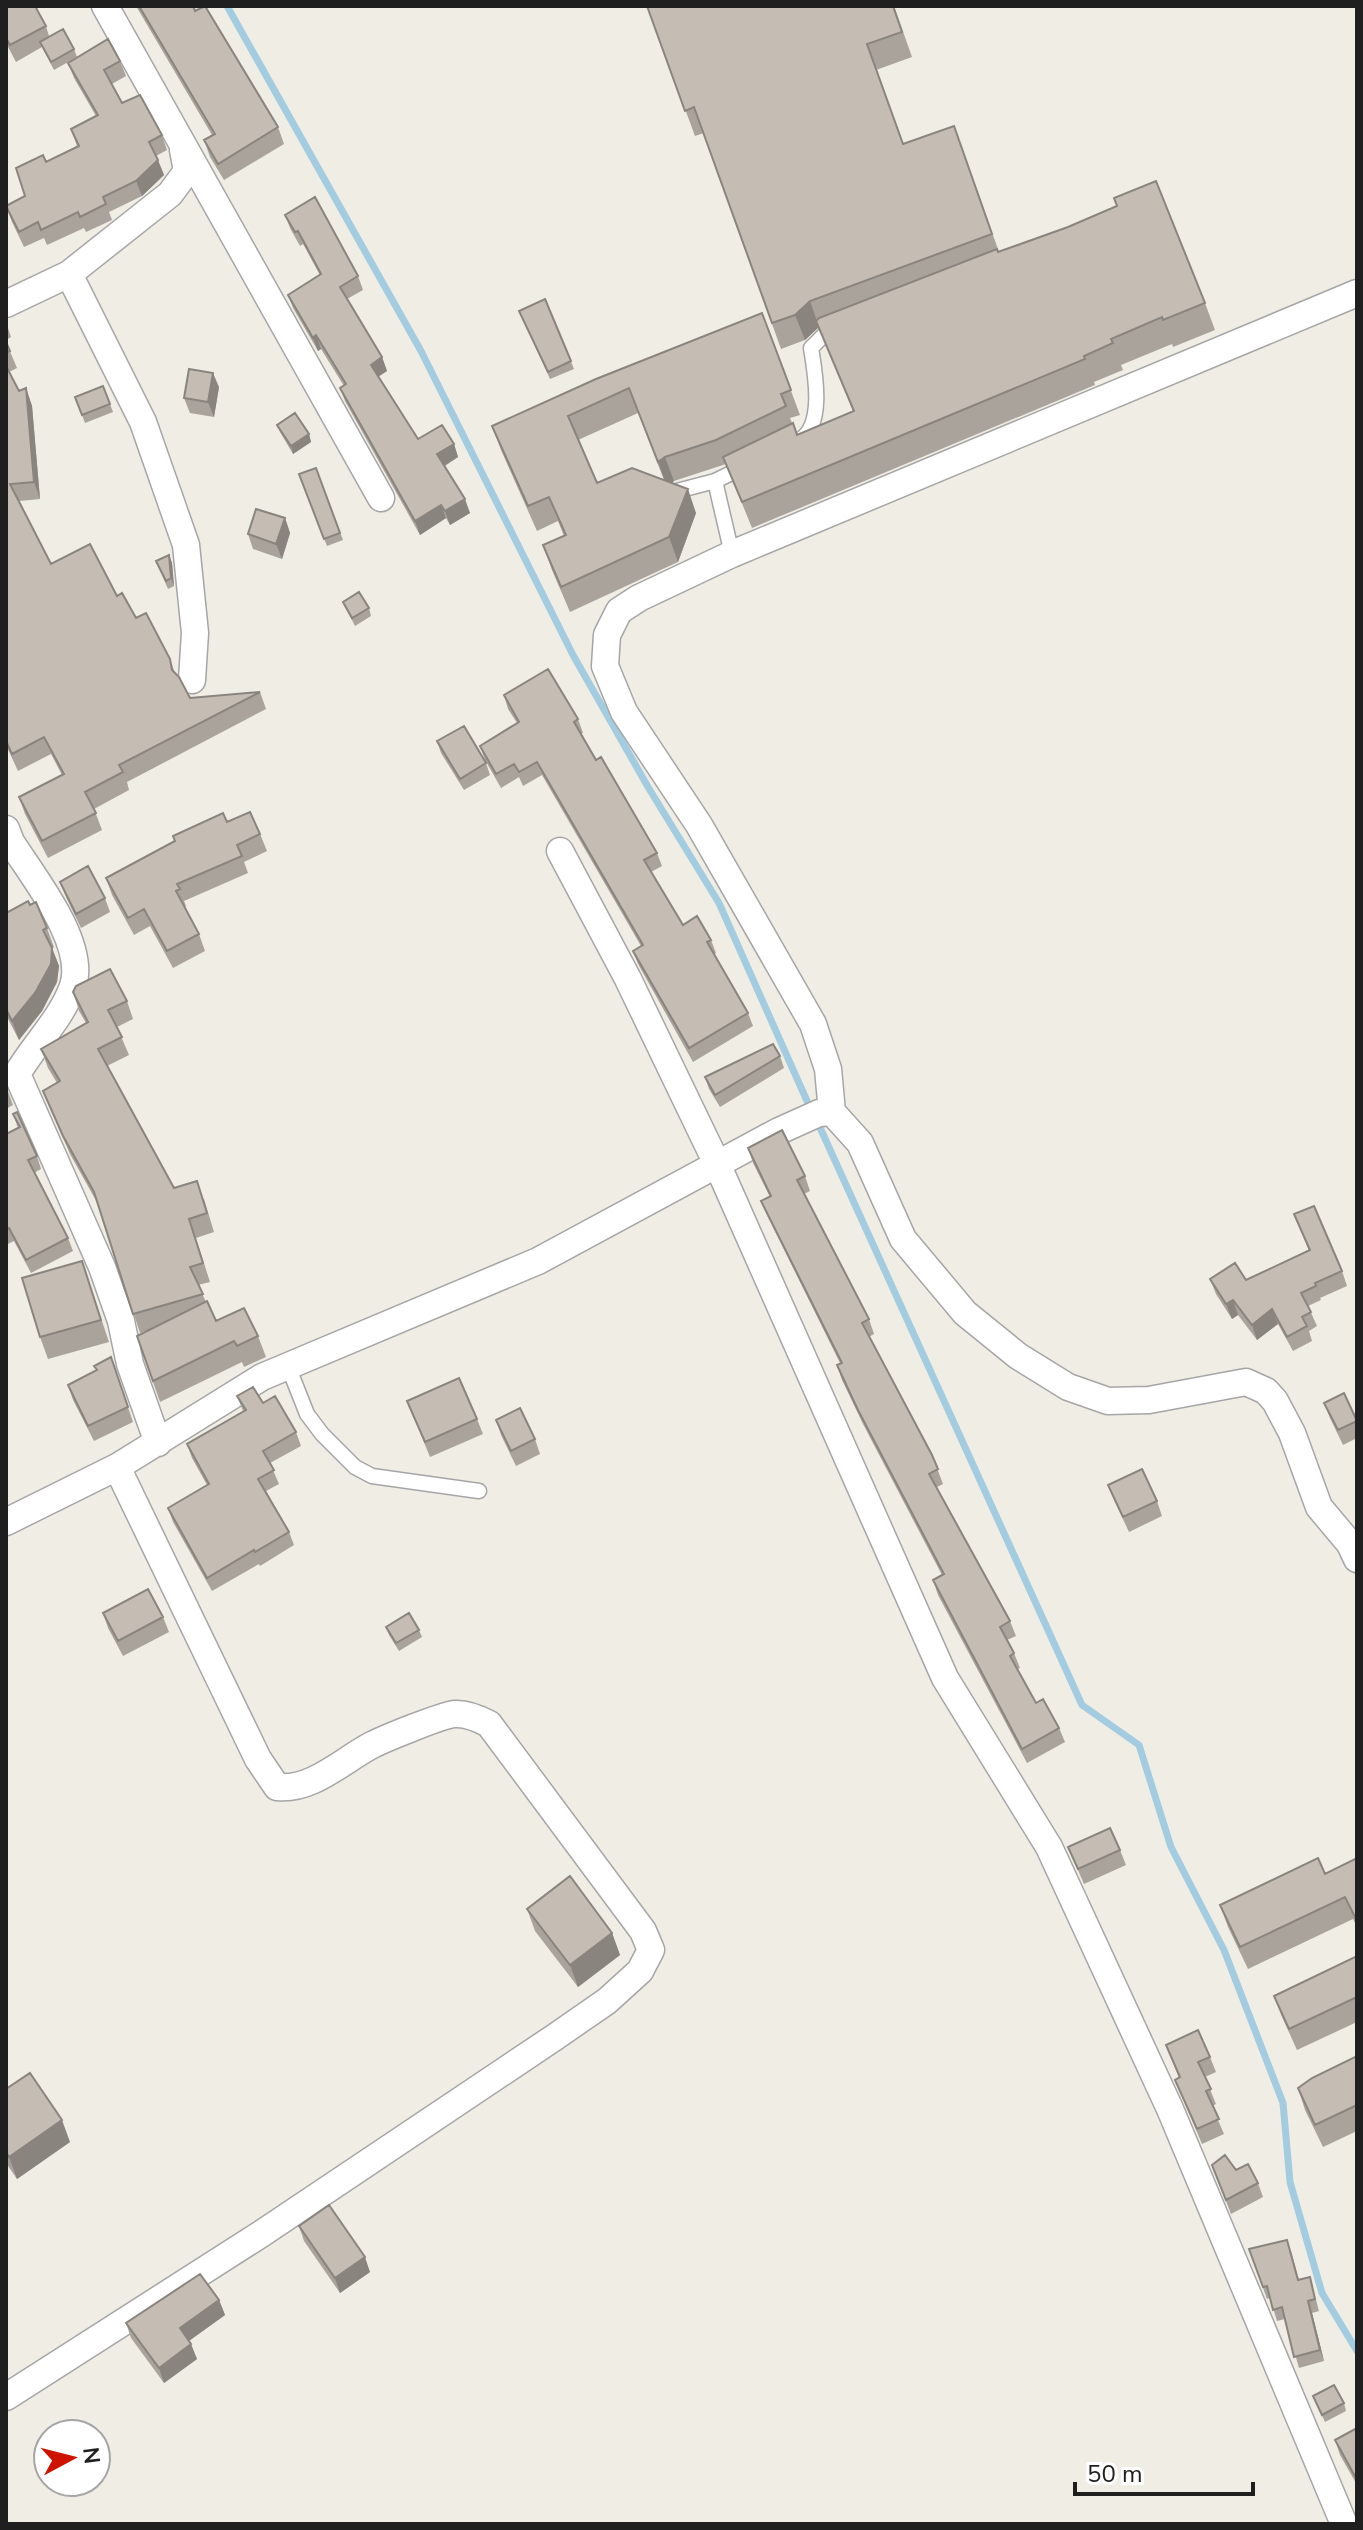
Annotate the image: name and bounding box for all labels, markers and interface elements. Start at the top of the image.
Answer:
north arrow [32,2418,112,2498]
text: N [75,2446,107,2466]
scale bar [1075,2446,1253,2496]
text: 50 m [1087,2458,1143,2490]

